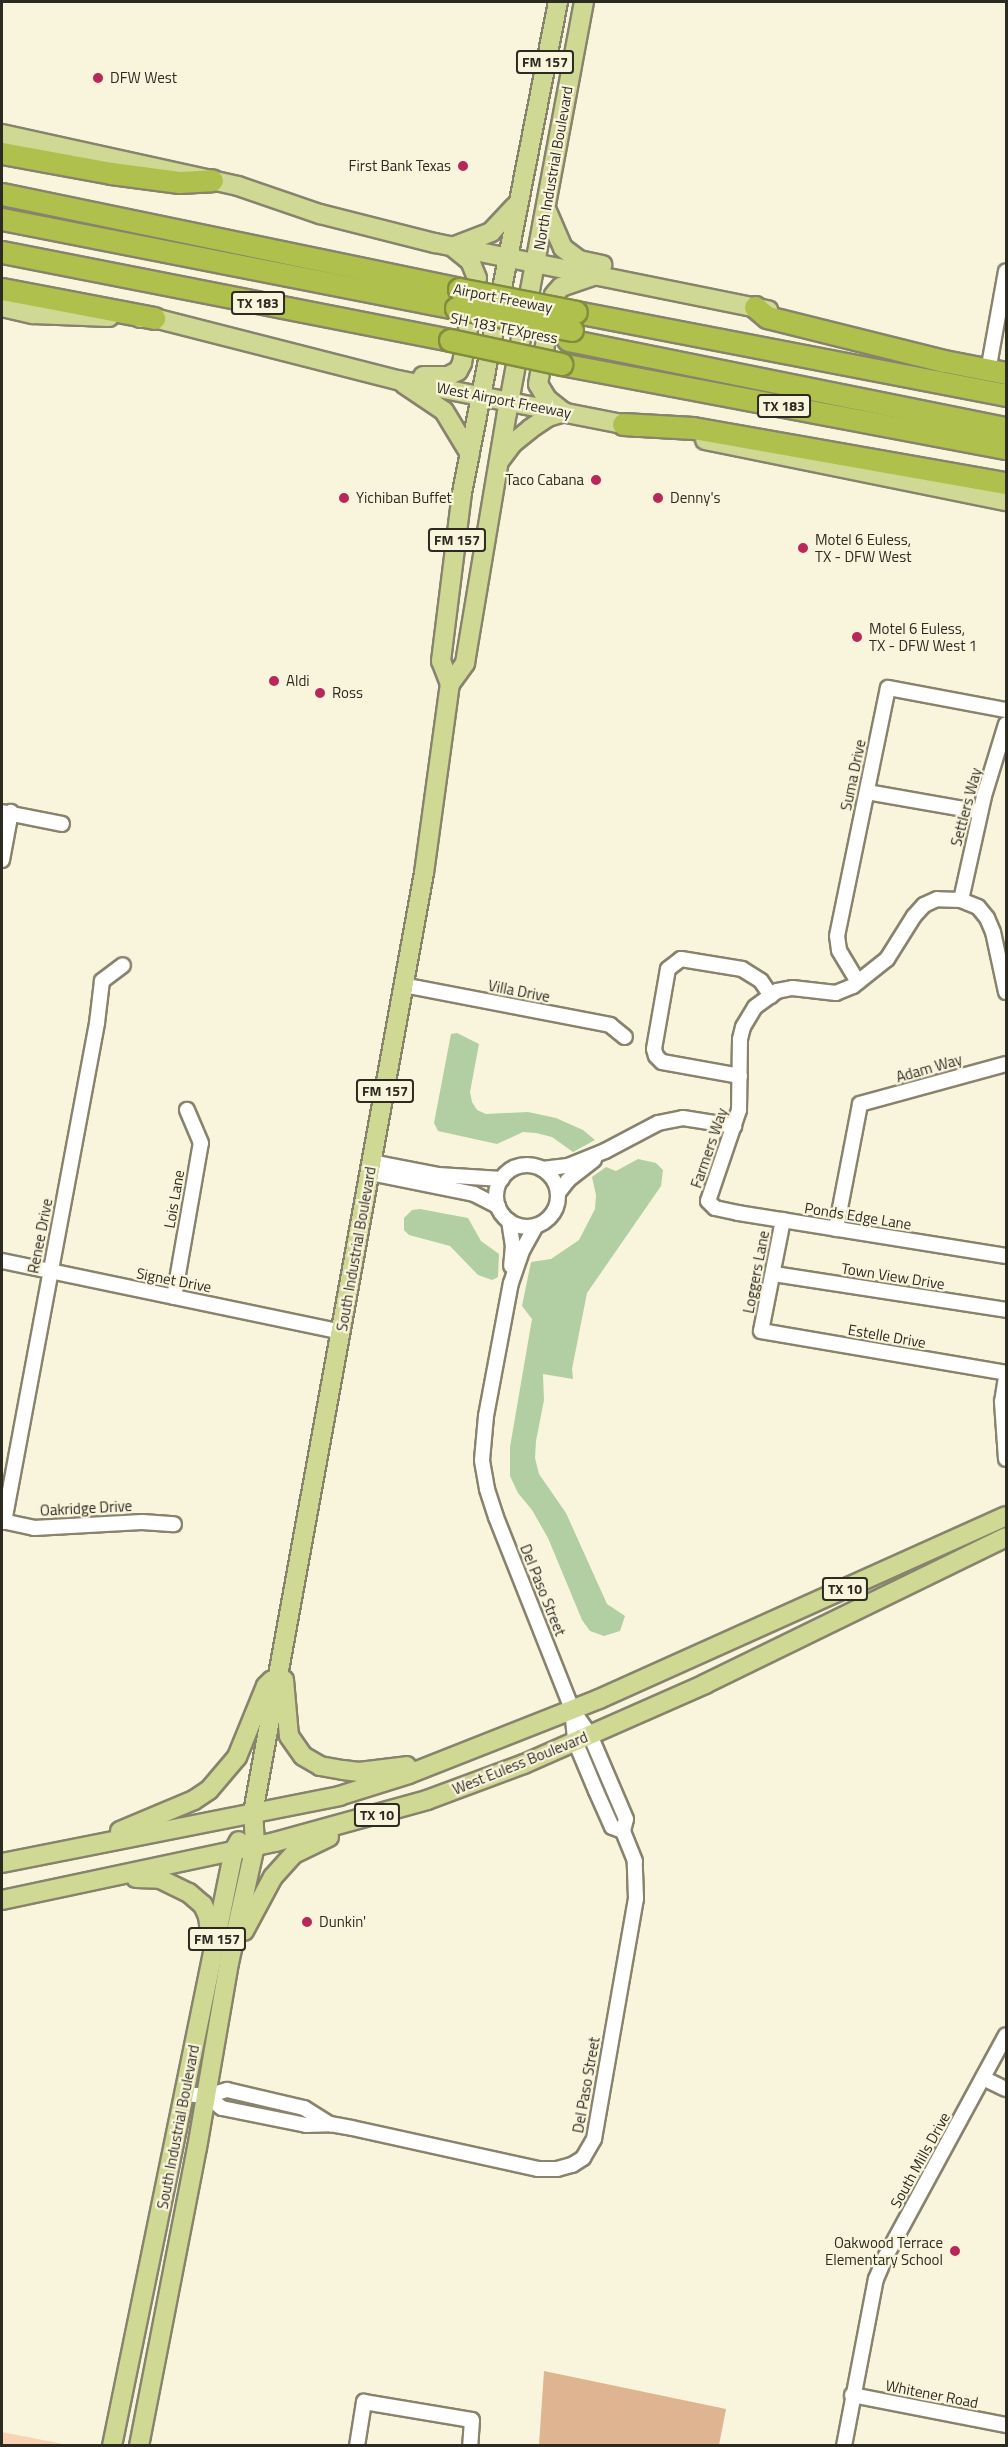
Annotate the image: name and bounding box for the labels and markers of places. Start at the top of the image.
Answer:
place label: DFW West [110,69,177,87]
marker: DFW West [91,71,105,85]
place label: First Bank Texas [349,157,451,175]
marker: First Bank Texas [456,159,470,173]
place label: Taco Cabana [506,471,584,489]
marker: Taco Cabana [589,473,603,487]
place label: Yichiban Buffet [356,489,452,507]
place label: Denny's [670,489,721,507]
marker: Yichiban Buffet [337,491,351,505]
marker: Denny's [651,491,665,505]
place label: Motel 6 Euless, TX - DFW West [815,530,911,565]
marker: Motel 6 Euless, TX - DFW West [796,541,810,555]
place label: Motel 6 Euless, TX - DFW West 1 [869,619,977,654]
marker: Motel 6 Euless, TX - DFW West 1 [850,630,864,644]
place label: Aldi [286,672,310,690]
marker: Aldi [267,674,281,688]
place label: Ross [332,684,363,702]
marker: Ross [313,686,327,700]
place label: Dunkin' [319,1913,366,1931]
marker: Dunkin' [300,1915,314,1929]
place label: Oakwood Terrace Elementary School [825,2233,943,2268]
marker: Oakwood Terrace Elementary School [948,2244,962,2258]

